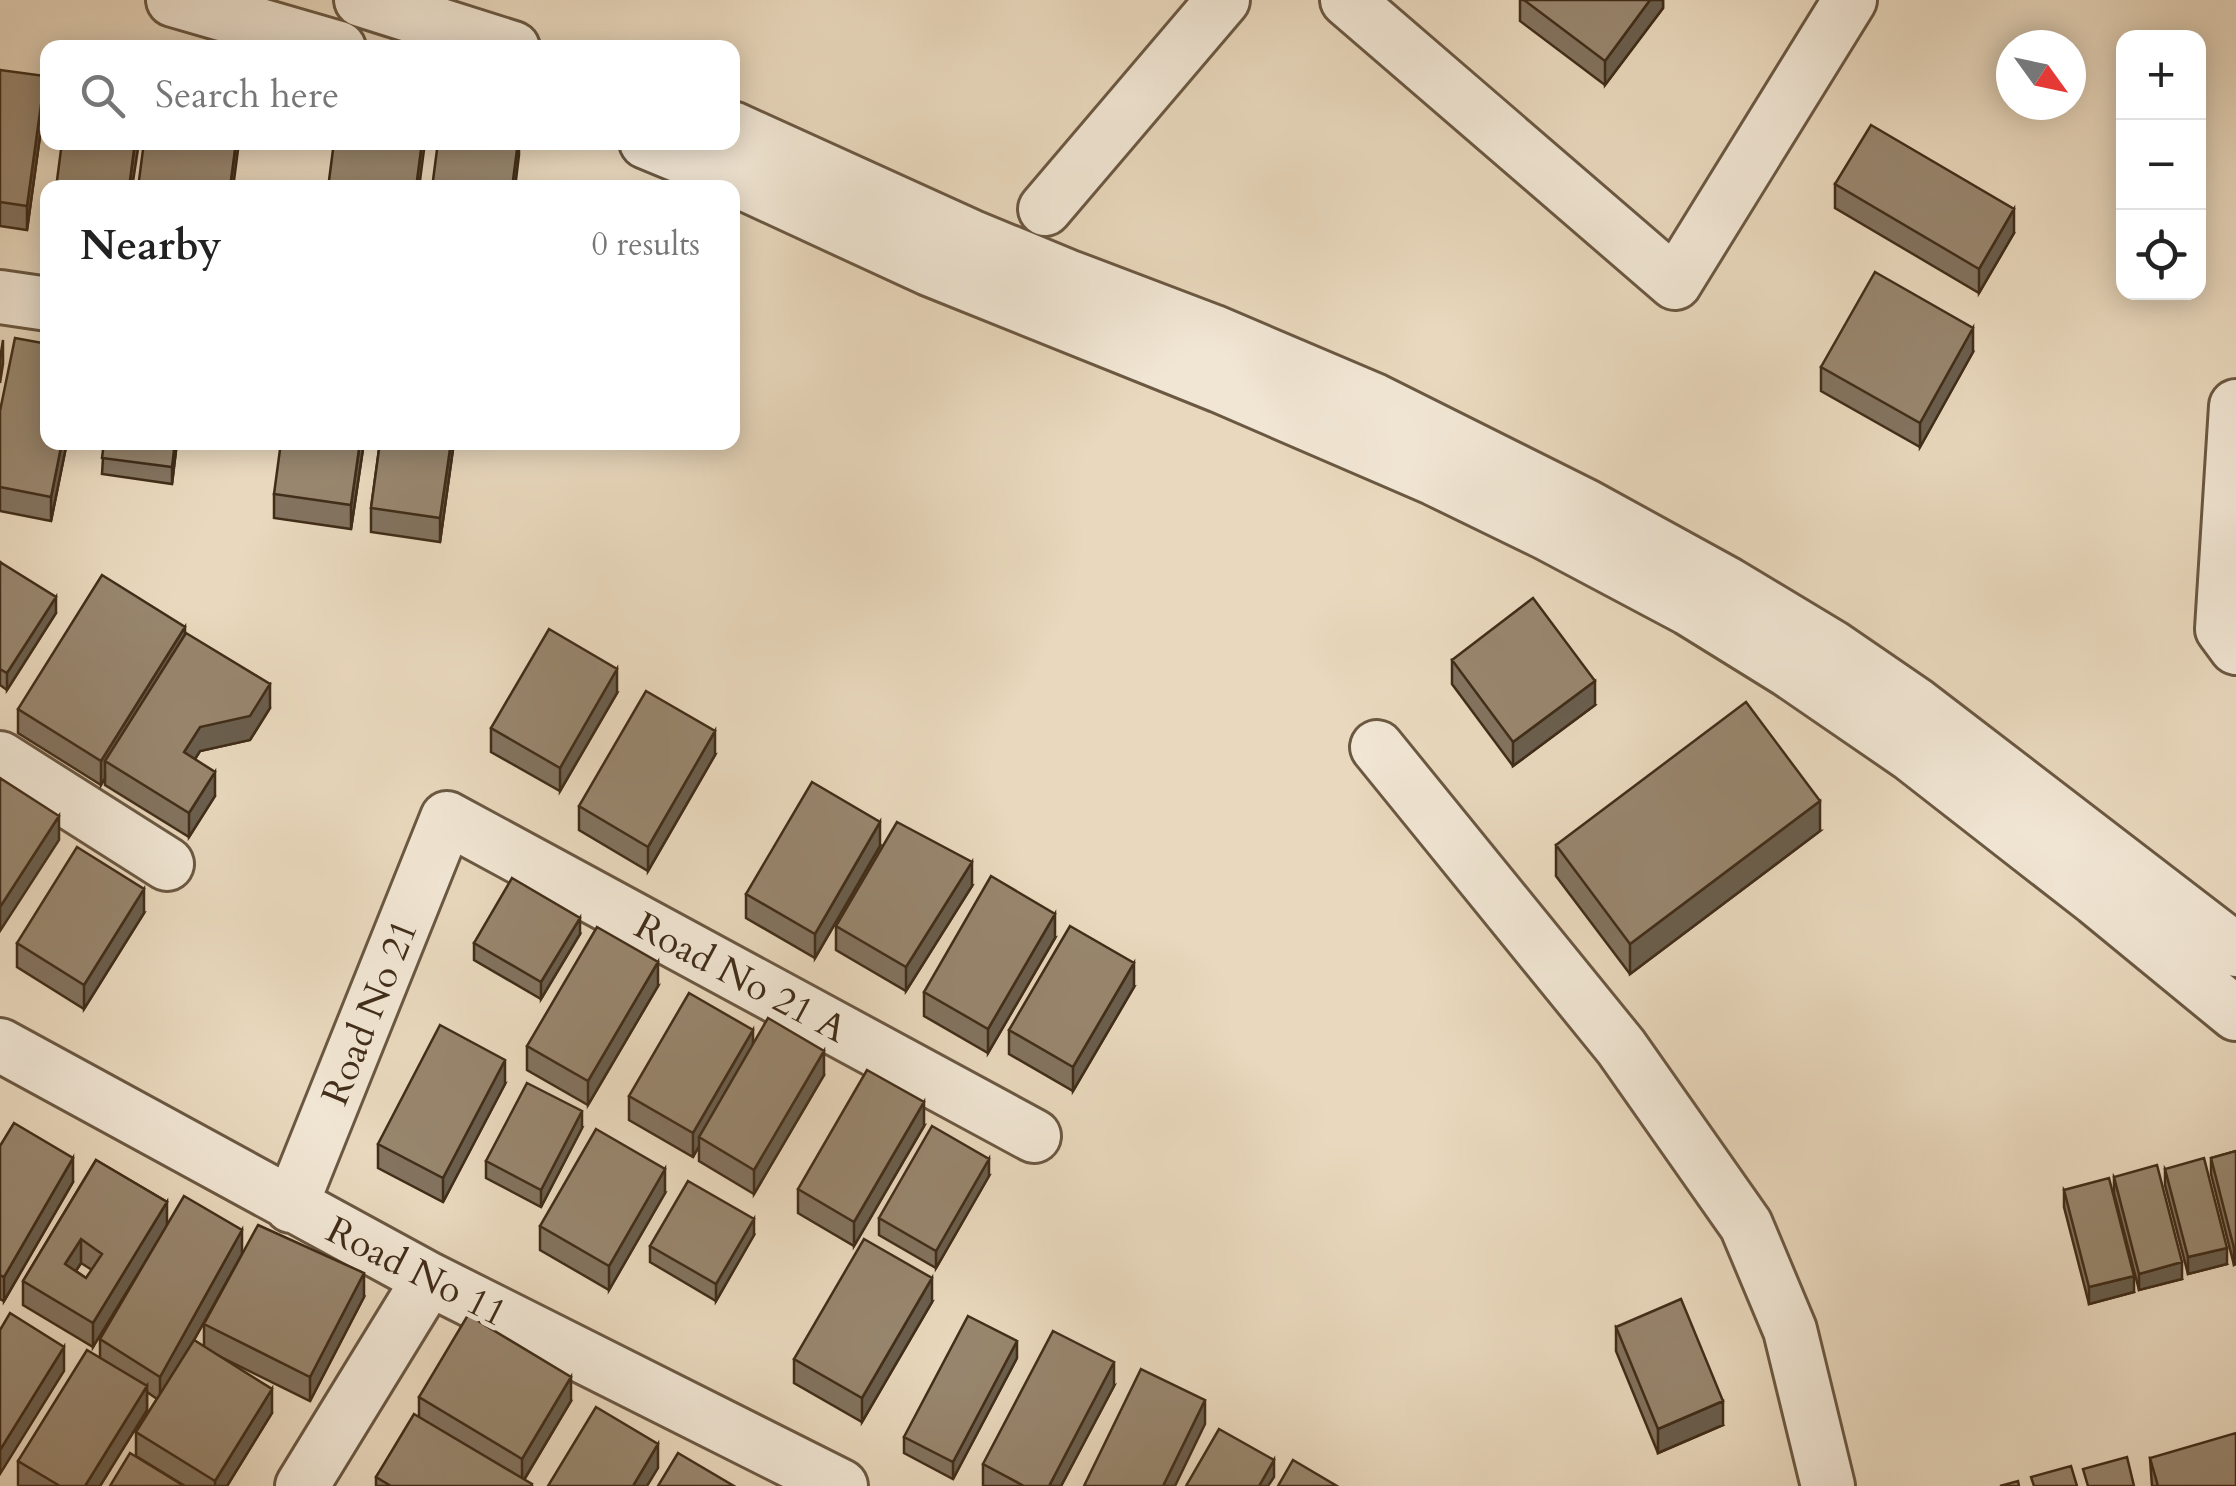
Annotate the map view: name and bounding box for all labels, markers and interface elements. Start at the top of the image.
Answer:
north arrow [1996,30,2086,120]
map controls [2116,30,2206,300]
button: + [2116,30,2206,120]
search box [40,40,740,150]
icon: search [75,68,130,123]
text: Search here [155,69,339,121]
button: − [2116,120,2206,210]
button: locate [2116,210,2206,300]
text: Nearby [80,217,222,274]
text: 0 results [592,223,700,267]
street label: Road No 21 A [625,900,856,1056]
street label: Road No 21 [309,912,431,1113]
street label: Road No 11 [318,1204,516,1340]

